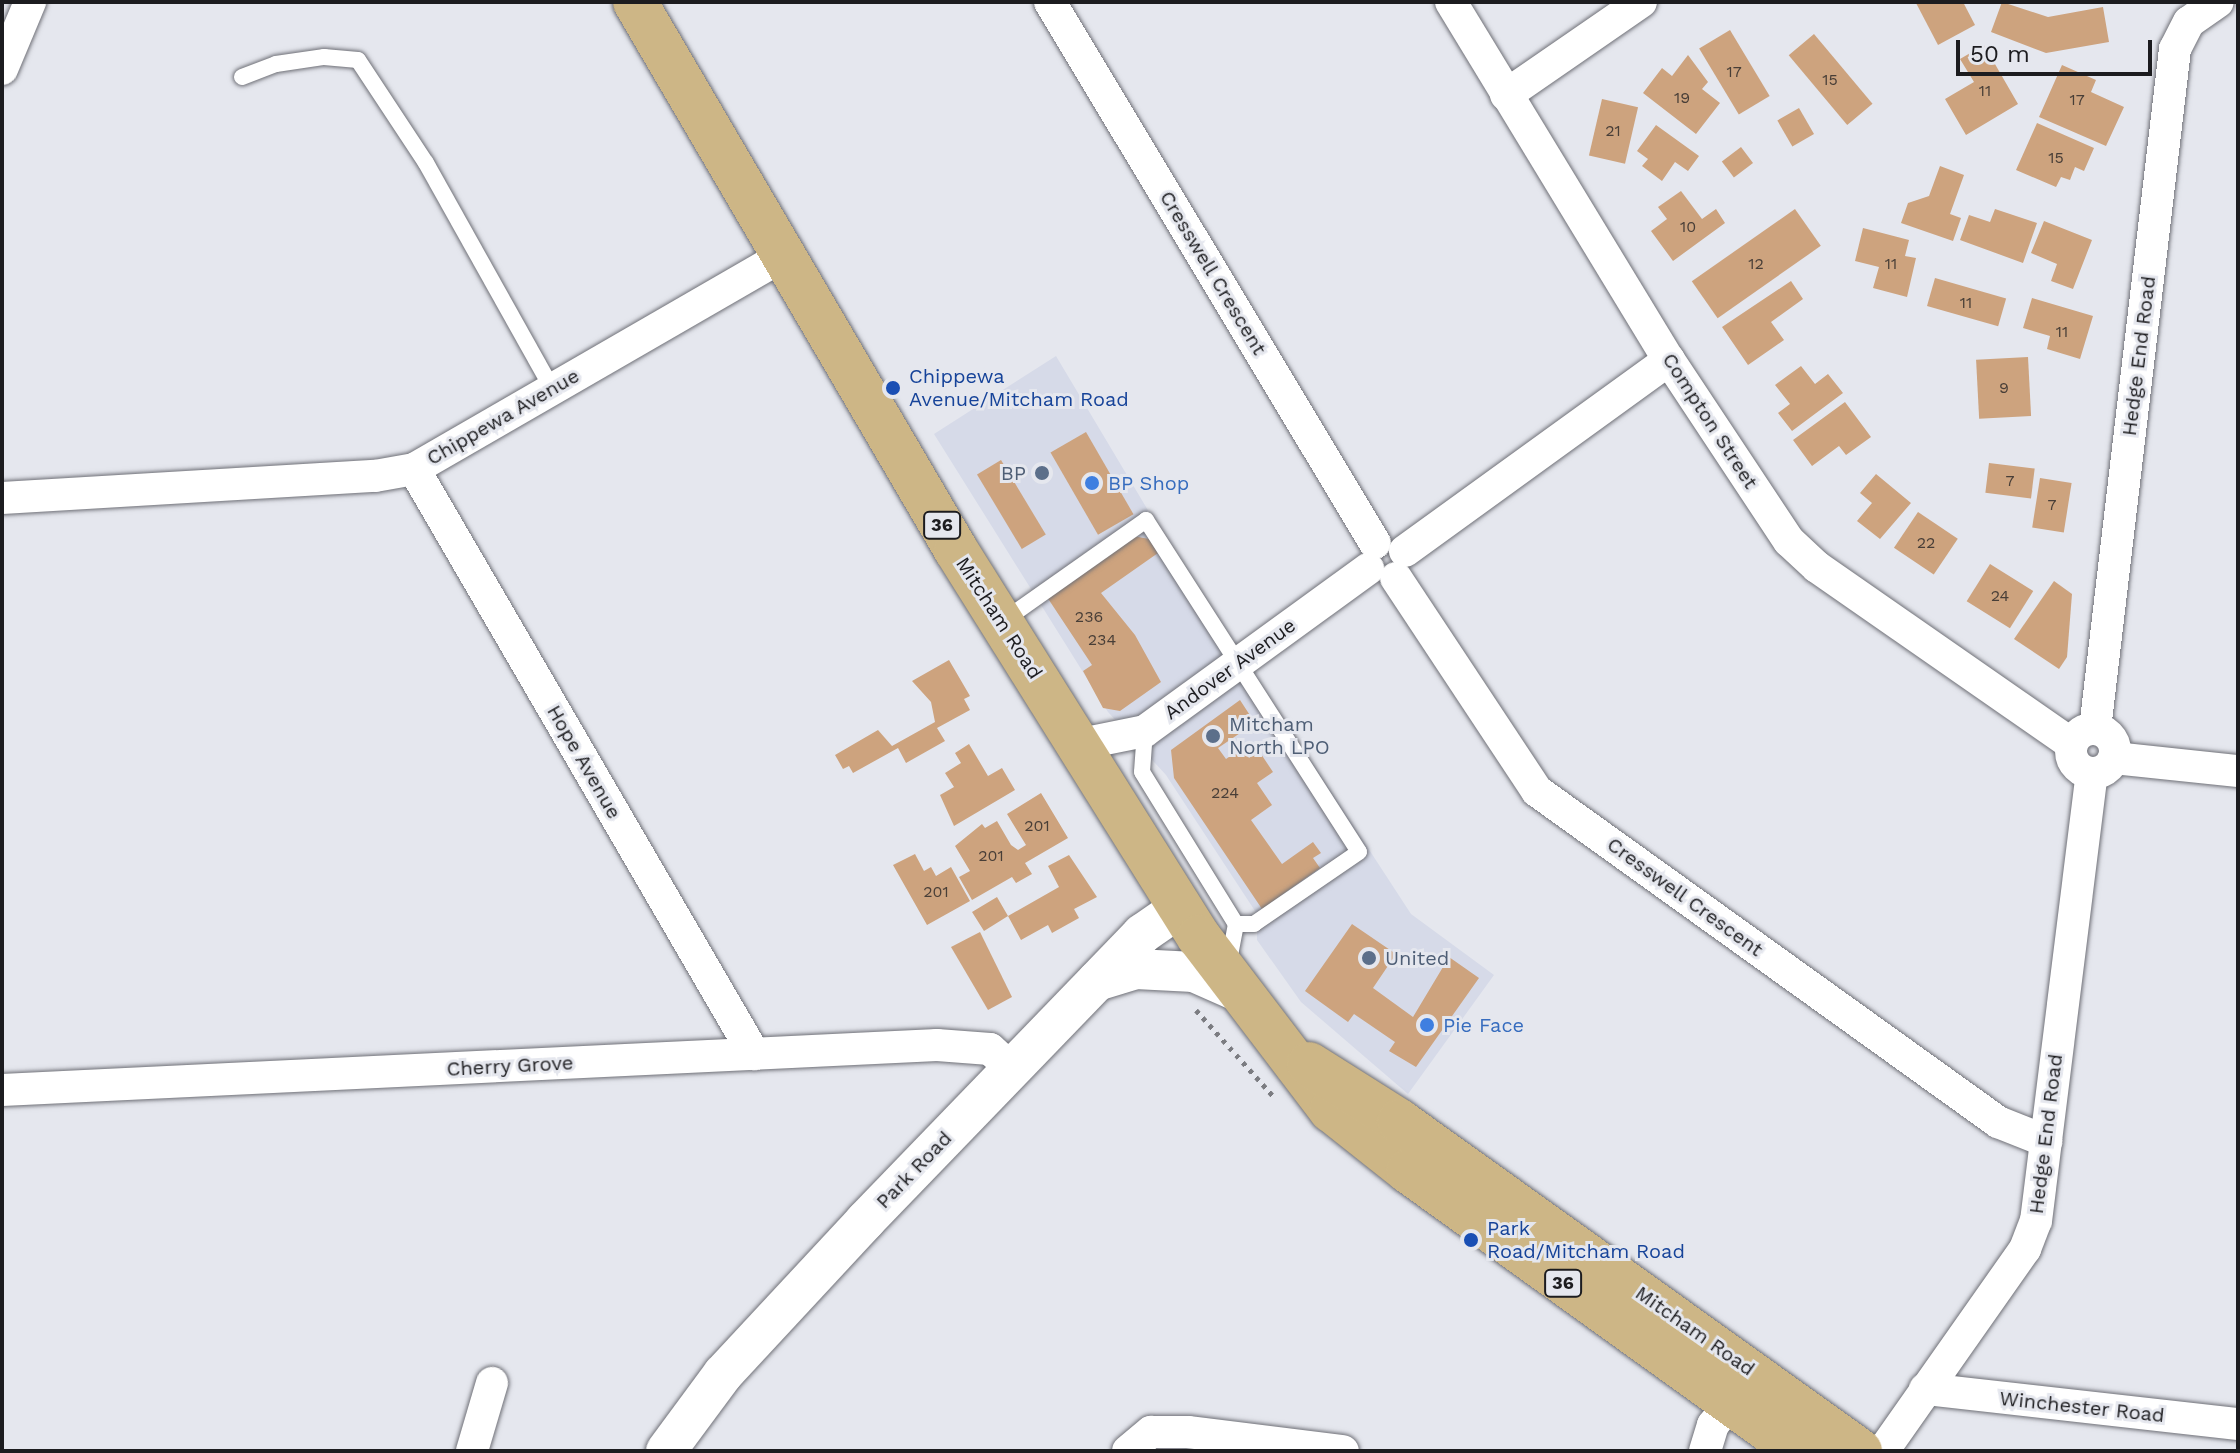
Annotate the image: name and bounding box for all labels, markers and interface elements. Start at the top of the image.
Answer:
scale bar [1960,24,2156,74]
text: 50 m [1970,40,2030,68]
house number: 17 [1726,62,1742,82]
house number: 15 [1822,70,1838,90]
house number: 11 [1979,81,1991,101]
house number: 19 [1674,88,1690,108]
house number: 17 [2069,90,2085,110]
house number: 21 [1605,121,1621,141]
house number: 15 [2048,148,2064,168]
street label: Cresswell Crescent [1154,186,1272,360]
house number: 10 [1680,217,1696,237]
house number: 12 [1748,254,1764,274]
house number: 11 [1885,254,1897,274]
street label: Hedge End Road [2117,275,2161,437]
house number: 11 [1960,293,1972,313]
house number: 11 [2056,322,2068,342]
street label: Compton Street [1657,349,1763,493]
street label: Chippewa Avenue [422,363,584,471]
place label: Chippewa Avenue/Mitcham Road [909,364,1129,411]
house number: 9 [1999,378,2009,398]
marker: Chippewa Avenue/Mitcham Road [884,379,902,397]
place label: BP [1001,461,1026,485]
marker: BP [1033,464,1051,482]
place label: BP Shop [1108,471,1190,495]
house number: 7 [2006,471,2014,491]
marker: BP Shop [1083,474,1101,492]
house number: 7 [2048,495,2056,515]
road number: 36 [922,511,962,539]
house number: 22 [1917,533,1935,553]
street label: Mitcham Road [951,553,1047,683]
house number: 24 [1991,586,2009,606]
house number: 236 [1075,607,1103,627]
street label: Andover Avenue [1159,613,1301,725]
house number: 234 [1088,630,1116,650]
street label: Hope Avenue [542,701,626,823]
place label: Mitcham North LPO [1229,712,1330,759]
marker: Mitcham North LPO [1204,727,1222,745]
house number: 224 [1211,783,1239,803]
house number: 201 [1024,816,1050,836]
street label: Cresswell Crescent [1602,832,1768,962]
house number: 201 [978,846,1004,866]
house number: 201 [923,882,949,902]
place label: United [1385,946,1449,970]
marker: United [1360,949,1378,967]
place label: Pie Face [1443,1013,1524,1037]
marker: Pie Face [1418,1016,1436,1034]
street label: Cherry Grove [446,1051,574,1081]
street label: Hedge End Road [2024,1053,2068,1215]
street label: Park Road [871,1126,957,1214]
place label: Park Road/Mitcham Road [1487,1216,1685,1263]
marker: Park Road/Mitcham Road [1462,1231,1480,1249]
road number: 36 [1543,1269,1583,1297]
street label: Mitcham Road [1631,1281,1759,1381]
street label: Winchester Road [1998,1386,2166,1428]

